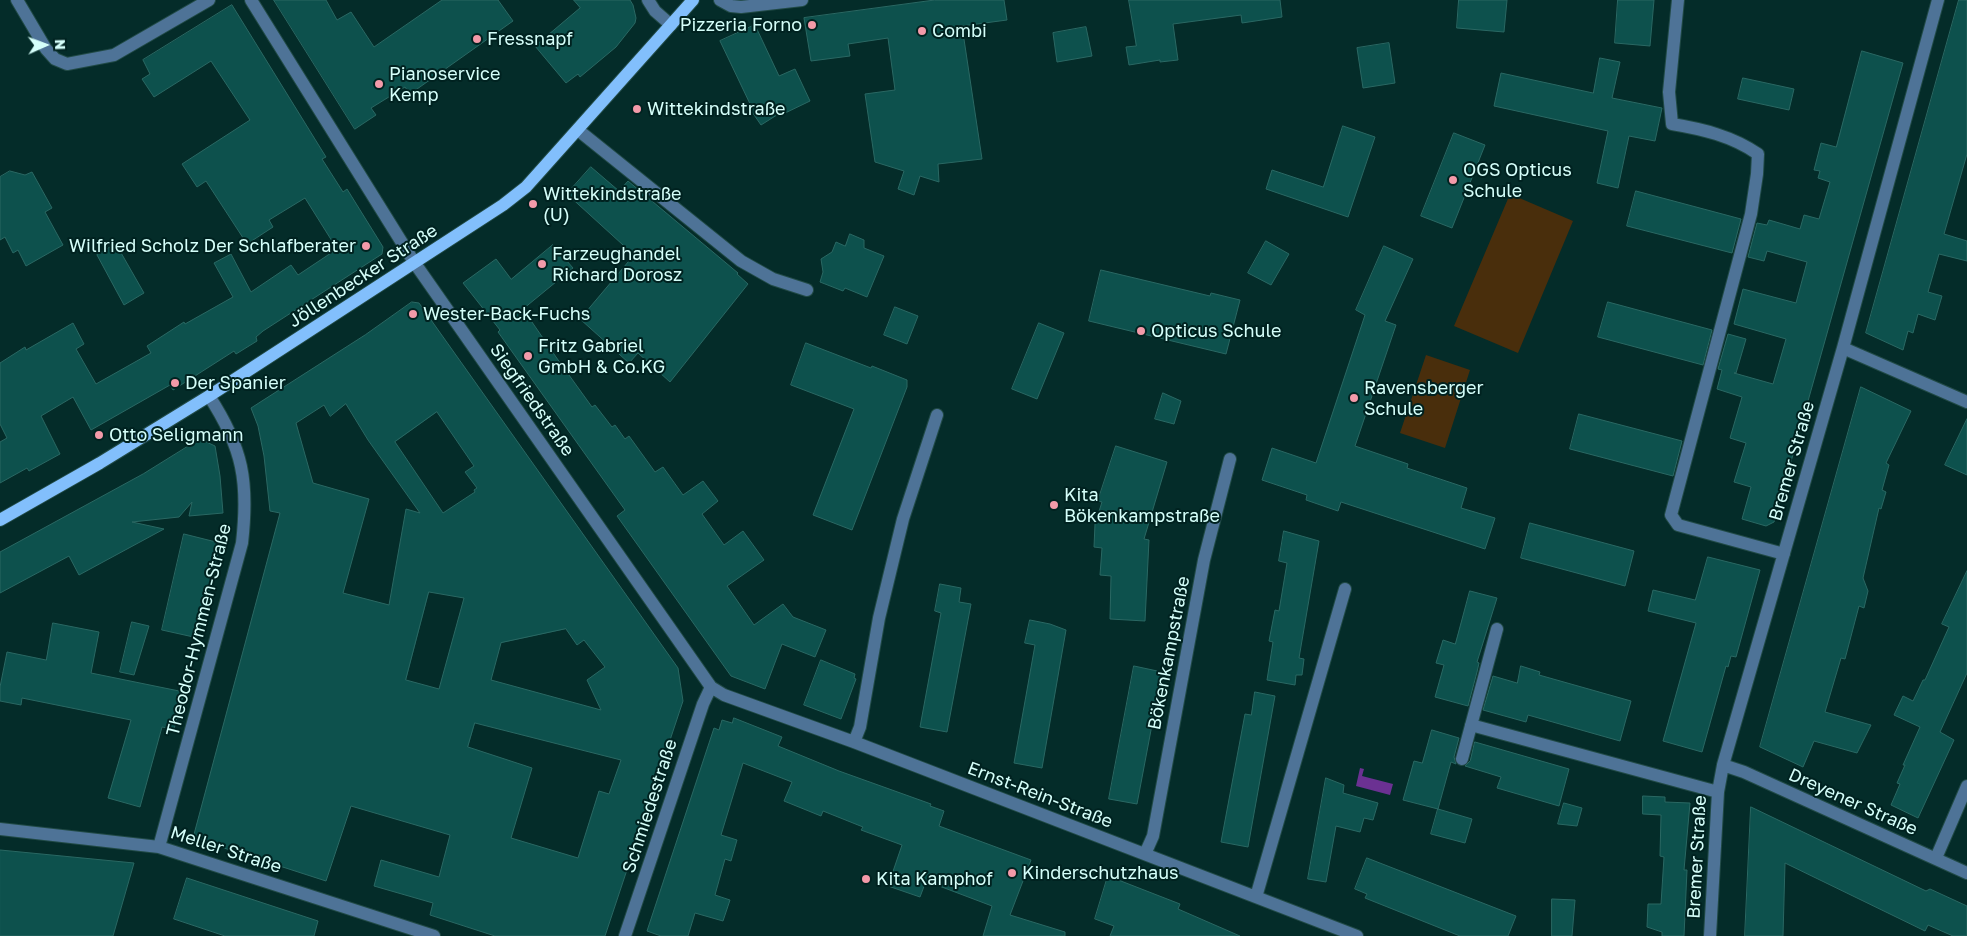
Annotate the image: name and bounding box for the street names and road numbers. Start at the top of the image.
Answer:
street label: Jöllenbecker Straße [285,220,441,332]
street label: Siegfriedstraße [485,340,579,460]
street label: Bremer Straße [1765,399,1819,523]
street label: Theodor-Hymmen-Straße [162,521,236,739]
street label: Bökenkampstraße [1144,574,1194,732]
street label: Schmiedestraße [618,736,682,876]
street label: Ernst-Rein-Straße [964,757,1116,833]
street label: Dreyener Straße [1785,764,1921,840]
street label: Bremer Straße [1683,795,1711,919]
street label: Meller Straße [168,822,284,878]

